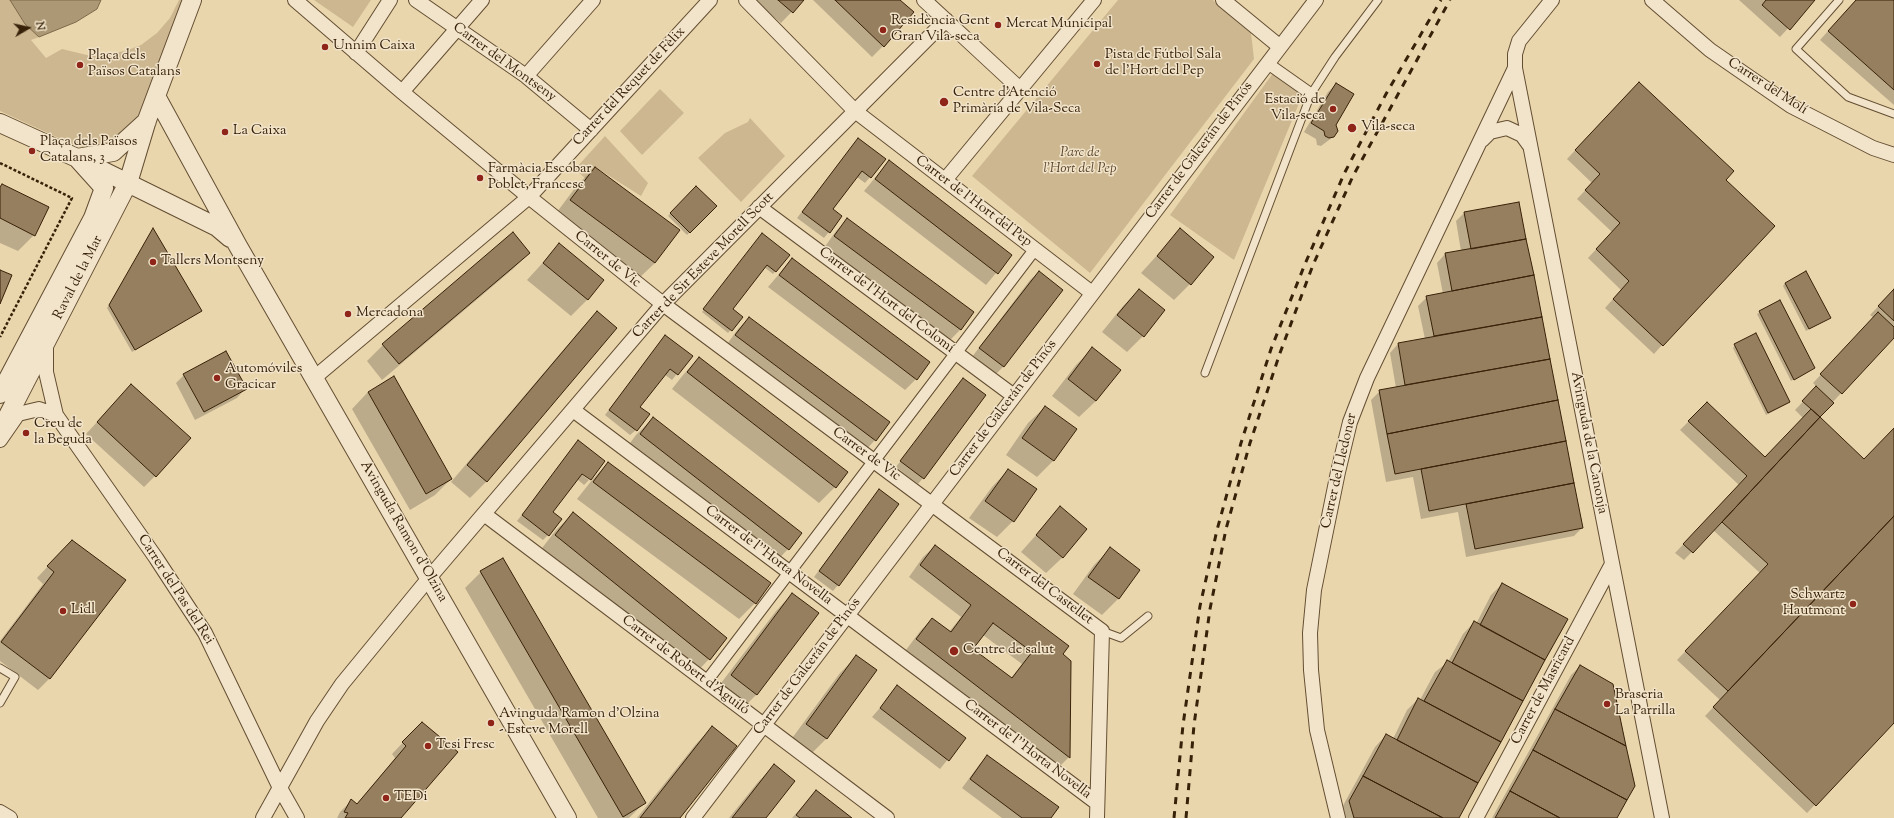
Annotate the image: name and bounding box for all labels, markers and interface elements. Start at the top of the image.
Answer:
north arrow [8,8,48,48]
place label: Residència Gent Gran Vila-seca [891,14,990,46]
place label: Mercat Municipal [1006,17,1112,33]
street label: Carrer del Montseny [449,20,559,106]
marker: Mercat Municipal [993,20,1003,30]
text: N [31,21,48,32]
street label: Carrer del Requet de Fèlix [570,24,690,150]
marker: Residència Gent Gran Vila-seca [878,25,888,35]
place label: Unnim Caixa [333,39,415,55]
marker: Unnim Caixa [320,42,330,52]
place label: Pista de Fútbol Sala de l'Hort del Pep [1105,48,1221,80]
place label: Plaça dels Països Catalans [88,49,181,82]
street label: Carrer del Molí [1724,55,1810,119]
marker: Pista de Fútbol Sala de l'Hort del Pep [1092,59,1102,69]
marker: Plaça dels Països Catalans [75,60,85,70]
street label: Carrer de Galcerán de Pinós [1143,79,1257,223]
place label: Centre d'Atenció Primària de Vila-Seca [953,86,1081,118]
place label: Estació de Vila-seca [1265,93,1325,126]
marker: Centre d'Atenció Primària de Vila-Seca [938,96,950,108]
marker: Estació de Vila-seca [1328,104,1338,114]
place label: Vila-seca [1361,120,1415,136]
marker: Vila-seca [1346,122,1358,134]
place label: La Caixa [233,124,287,140]
marker: La Caixa [220,127,230,137]
place label: Plaça dels Països Catalans, 3 [40,135,137,168]
marker: Plaça dels Països Catalans, 3 [27,146,37,156]
park label: Parc de l'Hort del Pep [1043,146,1117,178]
street label: Carrer de l'Hort del Pep [911,153,1035,251]
place label: Farmàcia Escobar Poblet, Francesc [488,162,592,194]
marker: Farmàcia Escobar Poblet, Francesc [475,173,485,183]
street label: Carrer de Sir Esteve Morell Scott [630,189,778,343]
street label: Carrer de Vic [570,228,644,292]
street label: Raval de la Mar [51,233,107,323]
street label: Carrer de l'Hort del Colomí [815,244,957,358]
place label: Tallers Montseny [161,254,264,270]
marker: Tallers Montseny [148,257,158,267]
place label: Mercadona [356,306,423,322]
marker: Mercadona [343,309,353,319]
street label: Carrer de Galcerán de Pinós [947,337,1061,481]
place label: Automóviles Gracicar [225,362,302,394]
street label: Avinguda de la Canonja [1566,370,1610,516]
marker: Automóviles Gracicar [212,373,222,383]
street label: Carrer del Lledoner [1319,412,1361,530]
place label: Creu de la Beguda [34,417,92,450]
street label: Carrer de Vic [828,425,904,485]
marker: Creu de la Beguda [21,428,31,438]
street label: Avinguda Ramon d'Olzina [356,458,450,606]
street label: Carrer de l''Horta Novella [701,503,835,609]
street label: Carrer del Pas del Rei [133,532,217,648]
street label: Carrer del Castellet [992,545,1096,629]
place label: Schwartz Hautmont [1783,588,1845,620]
street label: Carrer de Galcerán de Pinós [751,595,865,739]
marker: Schwartz Hautmont [1848,599,1858,609]
place label: Lidl [71,603,95,619]
marker: Lidl [58,606,68,616]
street label: Carrer de Robert d'Aguiló [618,612,752,720]
street label: Carrer de Masricard [1509,634,1579,748]
place label: Centre de salut [963,643,1054,659]
marker: Centre de salut [948,645,960,657]
place label: Braseria La Parrilla [1615,688,1676,720]
street label: Carrer de l''Horta Novella [960,697,1094,803]
marker: Braseria La Parrilla [1602,699,1612,709]
place label: Avinguda Ramon d'Olzina - Esteve Morell [499,707,659,740]
marker: Avinguda Ramon d'Olzina - Esteve Morell [486,718,496,728]
place label: Tesi Fresc [436,738,495,754]
marker: Tesi Fresc [423,741,433,751]
place label: TEDi [394,790,427,806]
marker: TEDi [381,793,391,803]

